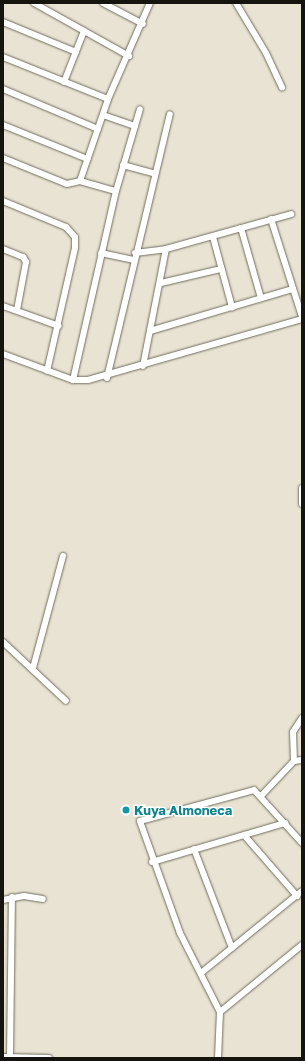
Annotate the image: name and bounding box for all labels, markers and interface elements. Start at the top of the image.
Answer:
place label: Kuya Almoneca [134,802,232,818]
marker: Kuya Almoneca [121,805,131,815]

